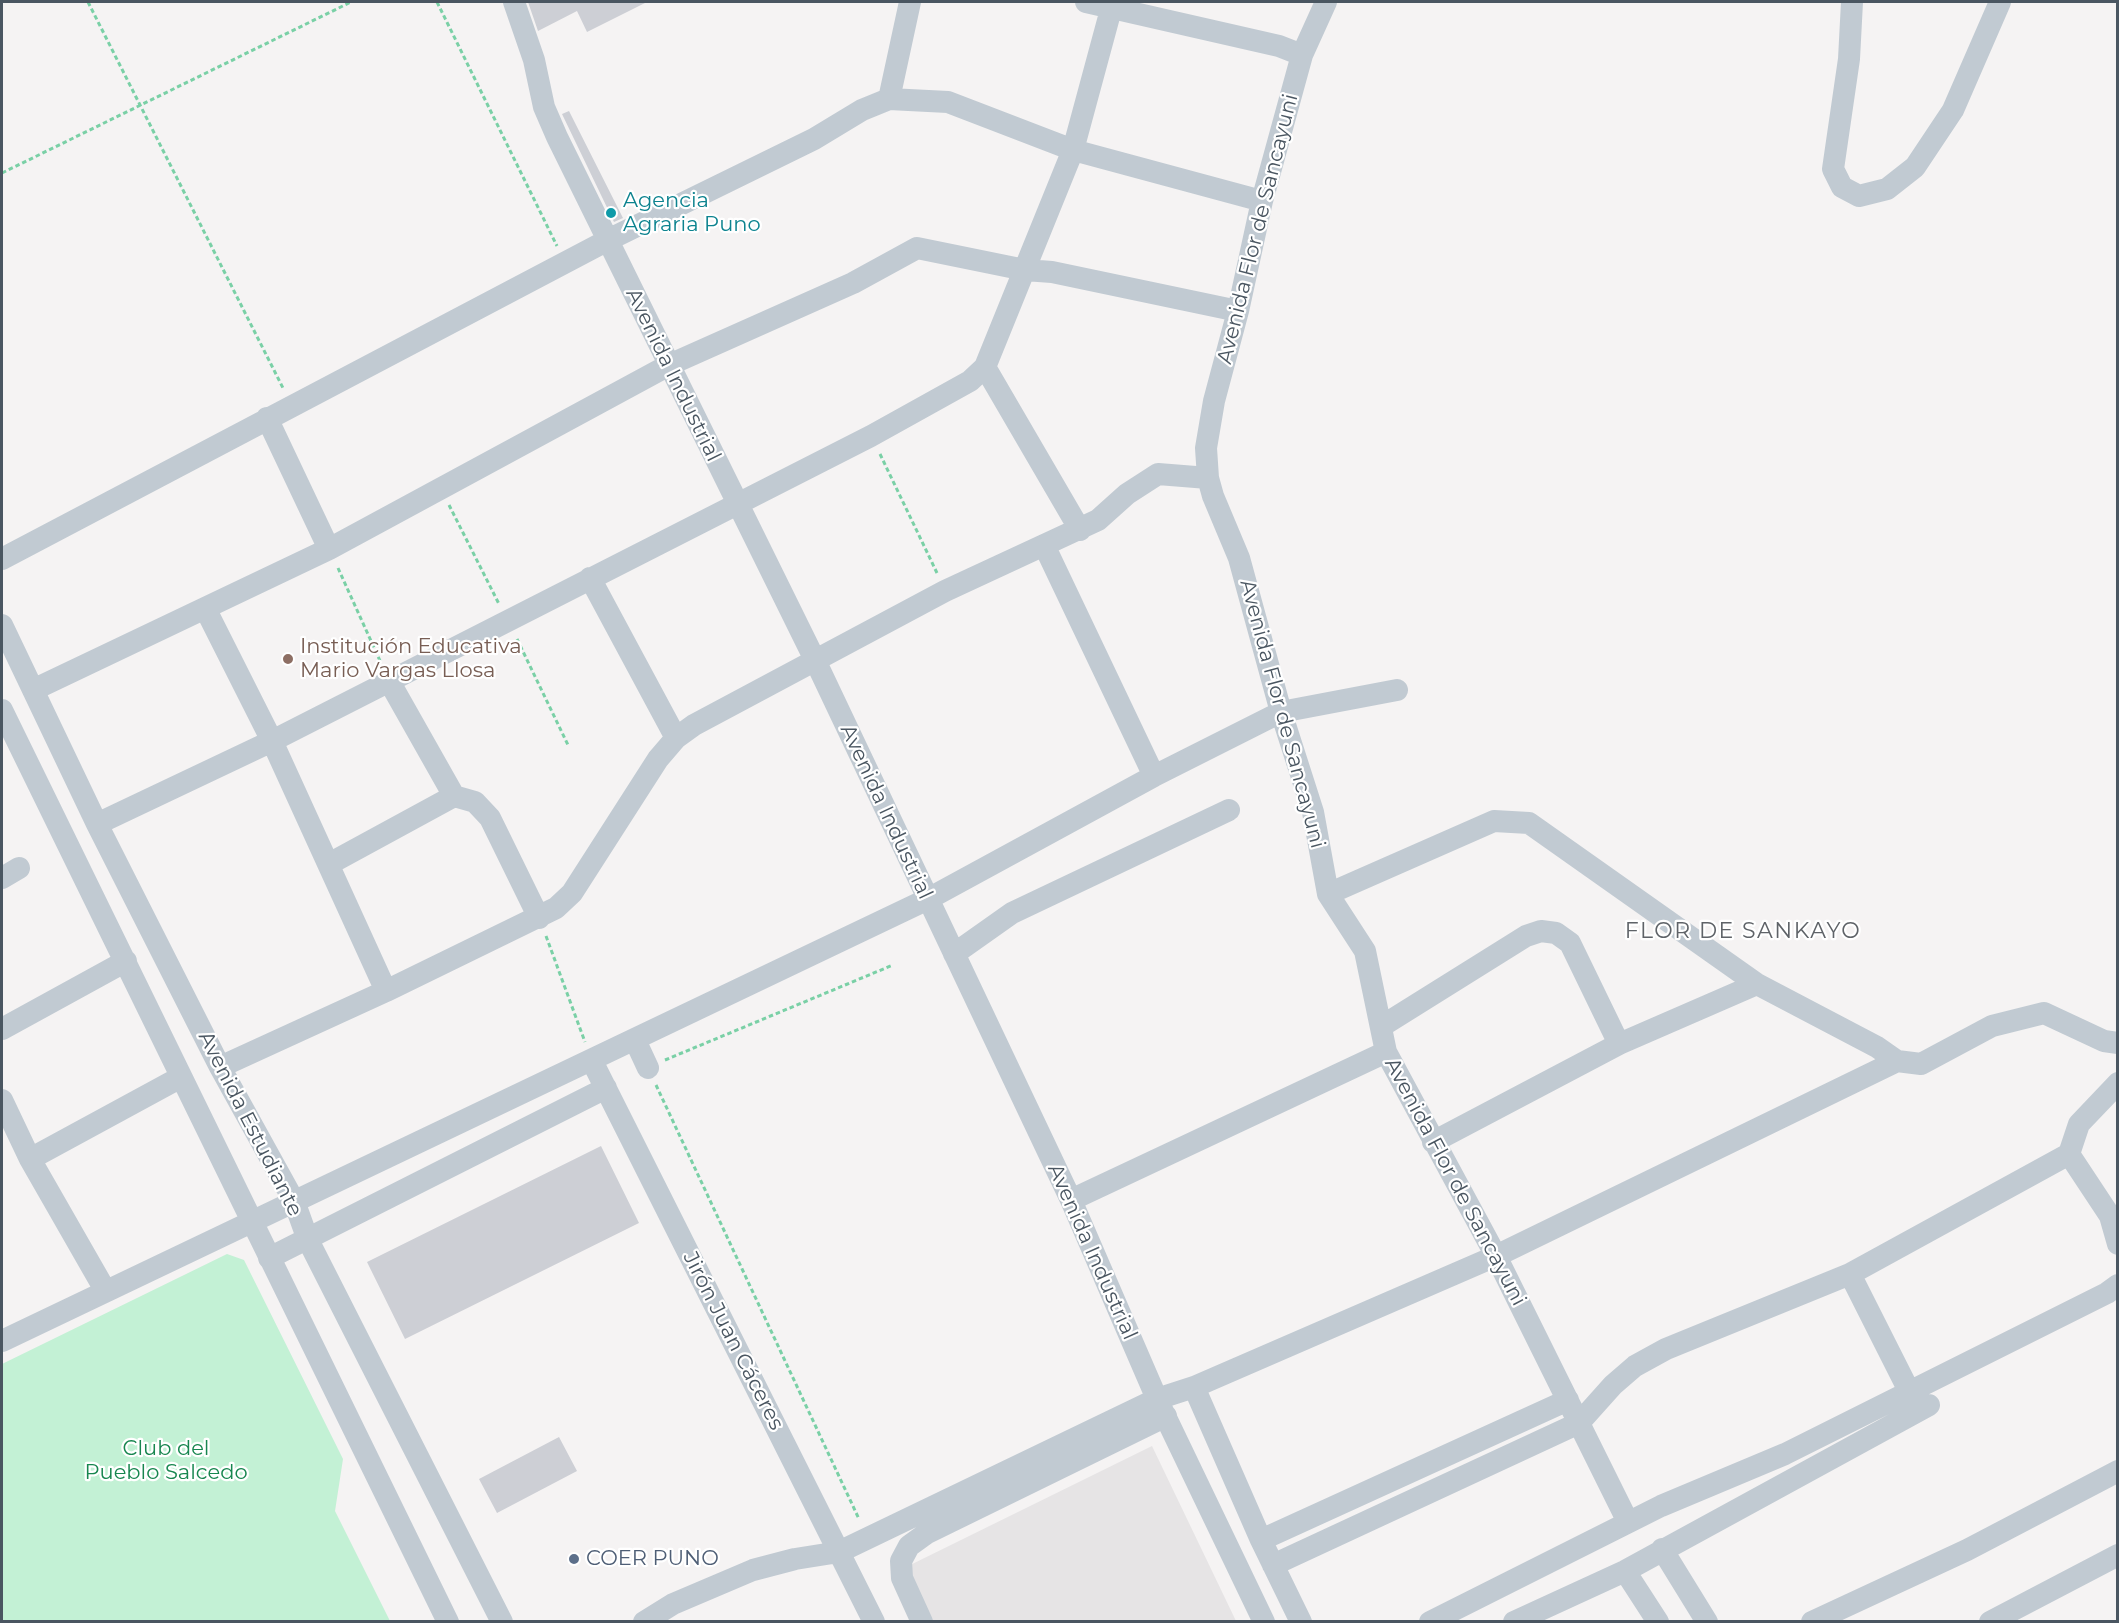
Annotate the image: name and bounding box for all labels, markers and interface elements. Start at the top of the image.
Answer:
street label: Avenida Flor de Sancayuni [1212,91,1304,367]
place label: Agencia Agraria Puno [623,188,761,238]
marker: Agencia Agraria Puno [604,206,618,220]
street label: Avenida Industrial [620,284,726,466]
street label: Avenida Flor de Sancayuni [1234,577,1330,851]
place label: Institución Educativa Mario Vargas Llosa [300,634,522,684]
marker: Institución Educativa Mario Vargas Llosa [281,652,295,666]
street label: Avenida Industrial [834,721,938,903]
district label: FLOR DE SANKAYO [1625,919,1861,945]
street label: Avenida Estudiante [192,1027,308,1221]
street label: Avenida Flor de Sancayuni [1379,1054,1531,1310]
street label: Avenida Industrial [1042,1160,1142,1344]
street label: Jirón Juan Cáceres [677,1248,789,1434]
park label: Club del Pueblo Salcedo [84,1436,248,1486]
place label: COER PUNO [586,1546,719,1572]
marker: COER PUNO [567,1552,581,1566]

